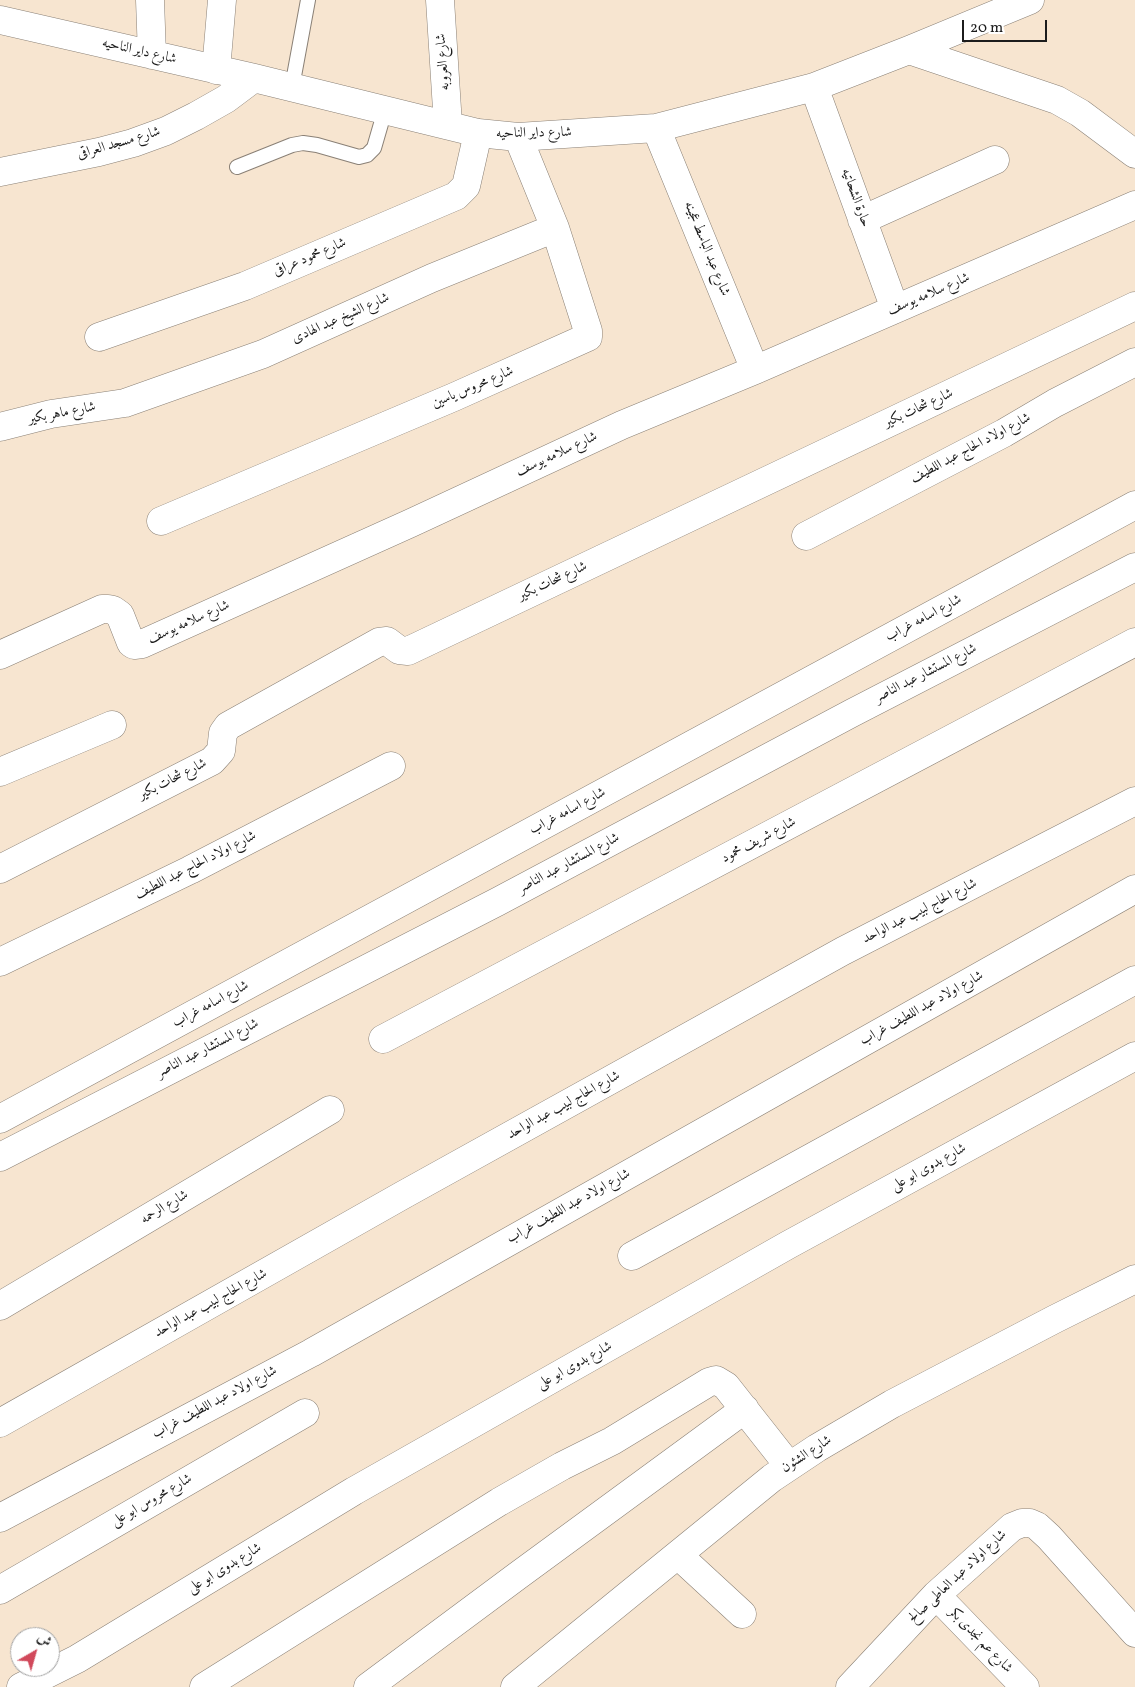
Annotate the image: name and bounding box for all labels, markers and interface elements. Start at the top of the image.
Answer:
scale bar [965,10,1050,42]
text: 20 m [970,18,1003,39]
street label: شارع العروبه [434,33,454,91]
street label: شارع داير الناحيه [100,35,178,69]
street label: شارع مسجد العراقى [75,124,163,164]
street label: شارع داير الناحيه [496,125,572,143]
street label: حارة الشحاتيه [837,166,873,230]
street label: شارع عبد الباسط عجينه [679,199,733,299]
street label: شارع محمود عراقى [271,235,349,281]
street label: شارع سلامه يوسف [885,270,973,320]
street label: شارع الشيخ عبد الهادى [290,290,392,348]
street label: شارع محروس ياسين [430,363,516,413]
street label: شارع شحات بكير [882,386,956,432]
street label: شارع ماهر بكير [27,399,97,429]
street label: شارع اولاد الحاج عبد اللطيف [908,410,1034,488]
street label: شارع سلامه يوسف [514,429,600,481]
street label: شارع شحات بكير [516,559,590,605]
street label: شارع اسامه غراب [883,592,965,646]
street label: شارع سلامه يوسف [145,597,233,649]
street label: شارع المستشار عبد الناصر [872,641,980,707]
street label: شارع شحات بكير [136,756,210,804]
street label: شارع اسامه غراب [527,785,609,839]
street label: شارع شريف محمود [719,814,799,868]
street label: شارع اولاد الحاج عبد اللطيف [132,828,260,904]
street label: شارع المستشار عبد الناصر [515,830,623,898]
street label: شارع الحاج لبيب عبد الواحد [860,876,980,948]
street label: شارع اولاد عبد اللطيف غراب [857,968,987,1050]
street label: شارع اسامه غراب [170,978,252,1032]
street label: شارع المستشار عبد الناصر [154,1016,262,1082]
street label: شارع الحاج لبيب عبد الواحد [505,1068,623,1144]
street label: شارع بدوى ابو على [888,1140,970,1196]
street label: شارع اولاد عبد اللطيف غراب [504,1166,634,1248]
street label: شارع الرحمه [138,1187,192,1229]
street label: شارع الحاج لبيب عبد الواحد [152,1266,270,1342]
street label: شارع بدوى ابو على [534,1338,616,1394]
street label: شارع اولاد عبد اللطيف غراب [150,1363,280,1443]
street label: شارع الشئون [779,1432,835,1478]
street label: شارع محروس ابو على [109,1471,195,1531]
street label: شارع اولاد عبد العاطى صالح [905,1527,1011,1627]
street label: شارع بدوى ابو على [185,1540,265,1598]
street label: شارع عم نجدى بكر [944,1605,1016,1677]
north arrow [10,1627,60,1677]
text: ش [33,1629,55,1652]

